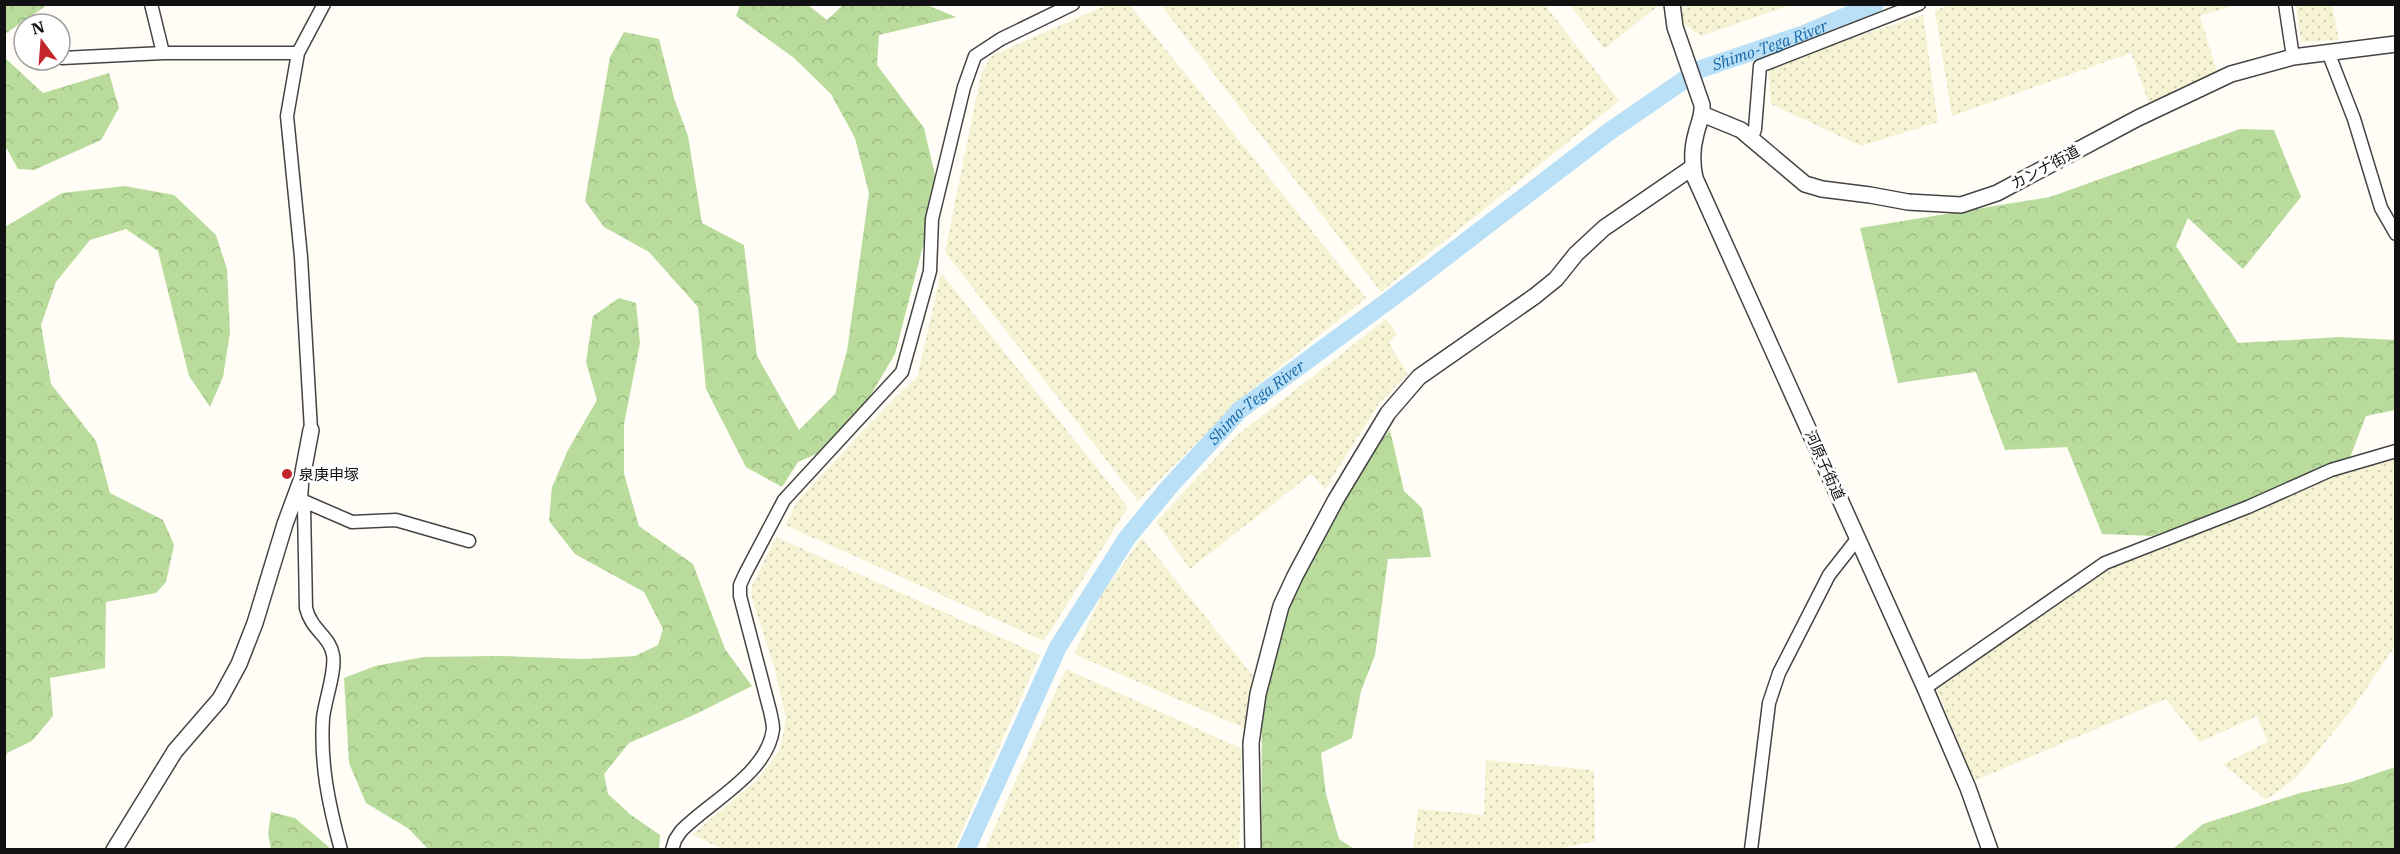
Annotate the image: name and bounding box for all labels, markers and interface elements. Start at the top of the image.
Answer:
north arrow [12,12,72,72]
water label: Shimo-Tega River [1708,15,1831,75]
text: N [29,16,47,39]
street label: カンナ街道 [2007,141,2083,193]
water label: Shimo-Tega River [1203,355,1309,449]
street label: 河原子街道 [1801,427,1849,503]
place label: 泉庚申塚 [299,465,359,484]
marker: 泉庚申塚 [280,467,294,481]

